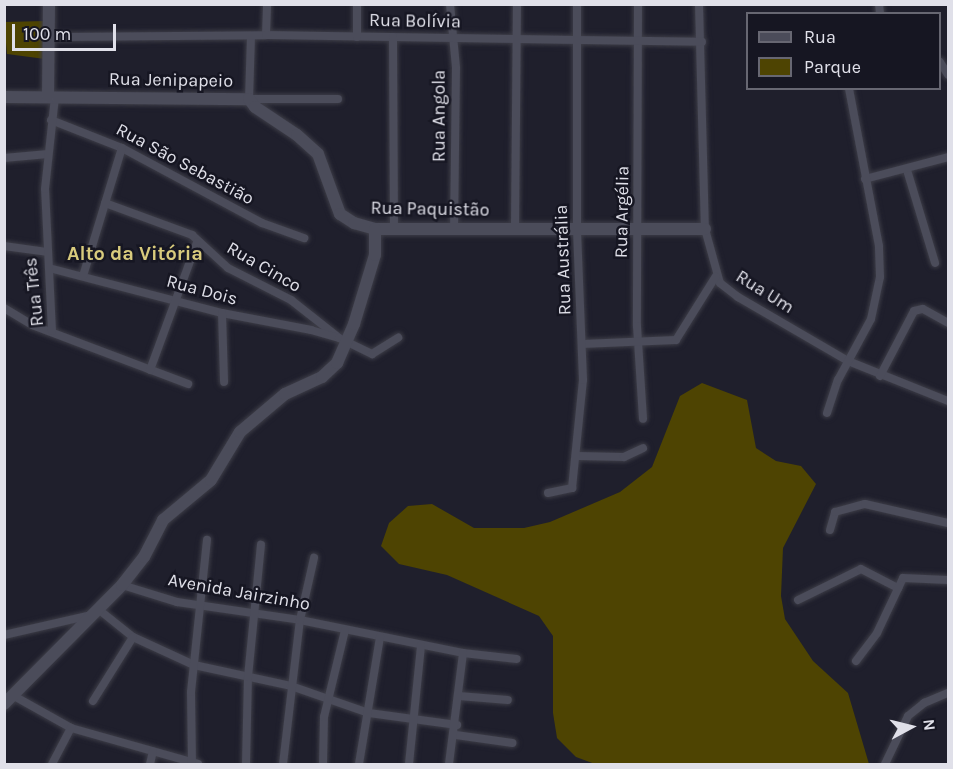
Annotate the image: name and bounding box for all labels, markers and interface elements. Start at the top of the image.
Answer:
street label: Rua Bolívia [369,9,461,33]
scale bar [15,12,118,50]
legend [746,12,941,90]
text: 100 m [23,23,71,45]
text: Rua [804,26,836,48]
text: Parque [804,56,861,78]
street label: Rua Jenipapeio [109,68,233,92]
street label: Rua Angola [428,70,450,162]
street label: Rua São Sebastião [112,119,258,209]
street label: Rua Argélia [610,166,634,258]
street label: Rua Paquistão [370,197,490,221]
street label: Rua Austrália [550,205,576,315]
street label: Rua Cinco [223,237,305,297]
district label: Alto da Vitória [67,241,203,265]
street label: Rua Três [20,257,48,327]
street label: Rua Um [732,266,798,318]
street label: Rua Dois [164,270,240,310]
street label: Avenida Jairzinho [166,569,312,615]
north arrow [881,697,941,757]
text: N [919,718,939,732]

